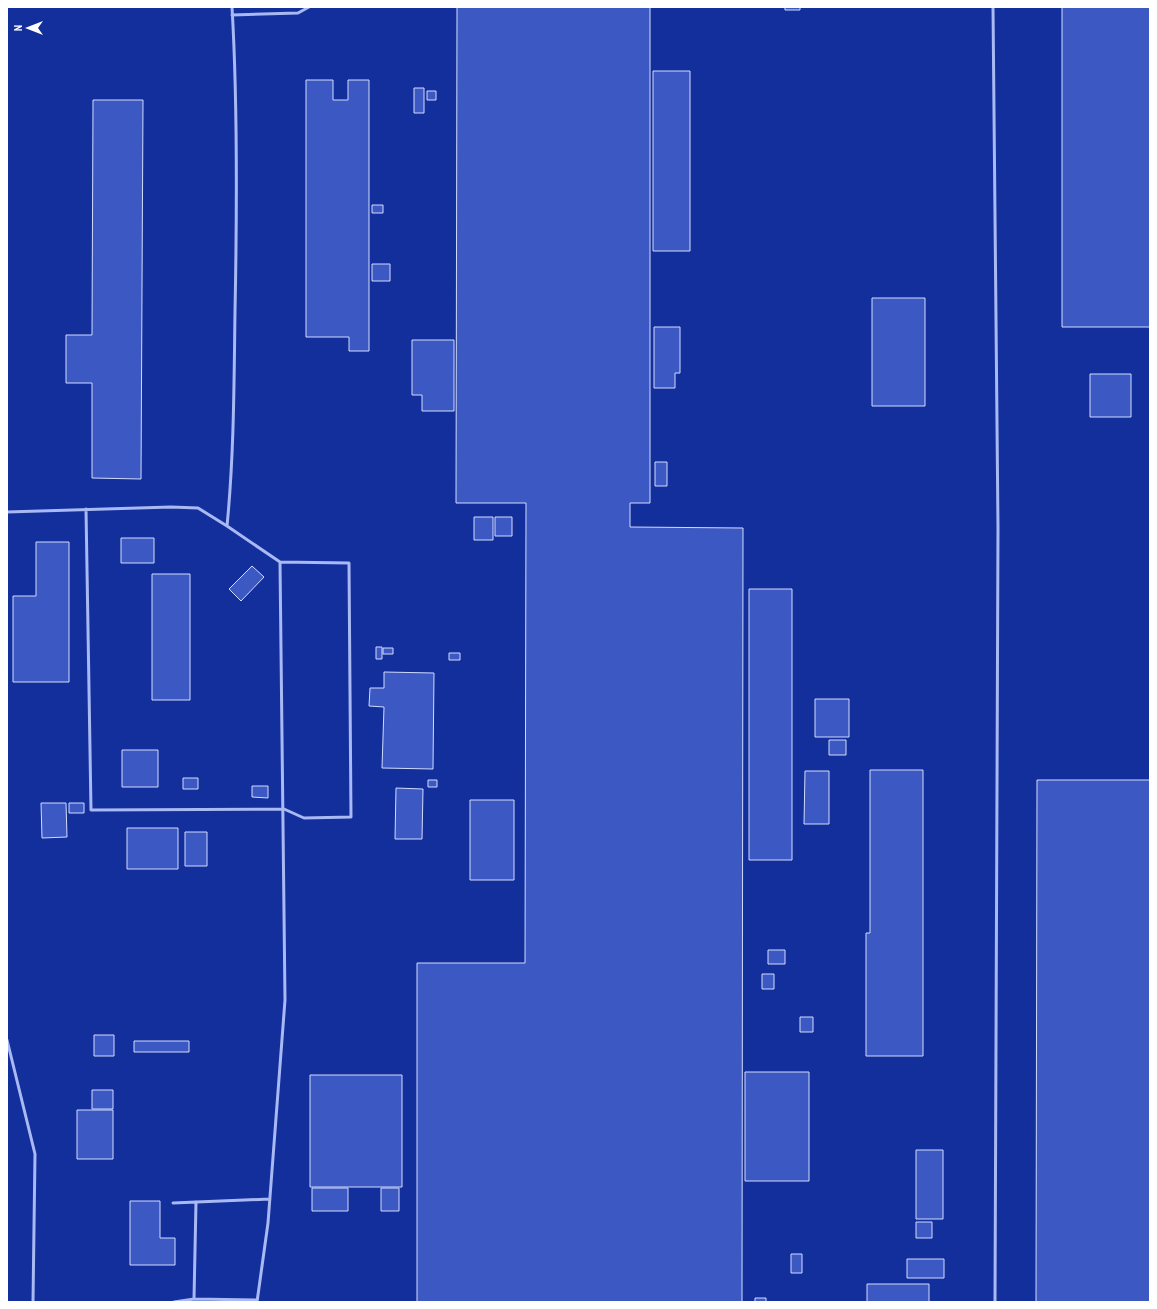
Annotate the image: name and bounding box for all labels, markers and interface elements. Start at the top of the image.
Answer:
north arrow [8,8,48,48]
text: N [11,25,25,31]

